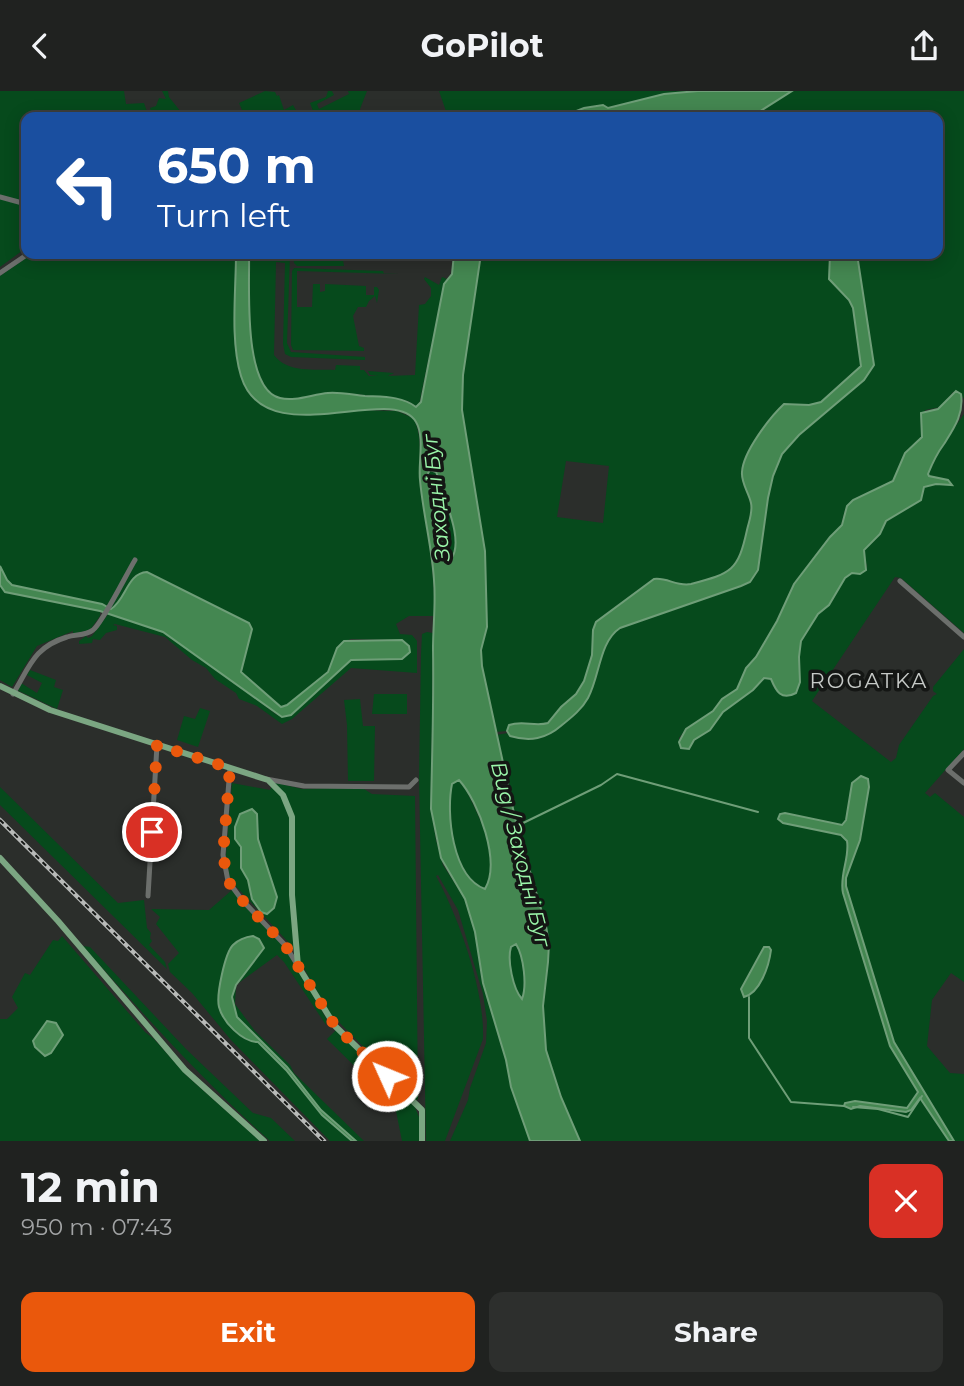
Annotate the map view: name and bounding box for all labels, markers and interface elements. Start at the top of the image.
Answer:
text: GoPilot [420,26,544,65]
icon: back [21,27,59,65]
icon: share [905,27,943,65]
text: 650 m [157,136,316,195]
icon: left [42,140,133,231]
text: Turn left [157,196,291,235]
water label: Заходні Буг [417,431,455,564]
district label: ROGATKA [810,668,928,693]
water label: Bug / Заходні Буг [486,759,557,951]
pin [122,802,182,862]
icon: arrive [133,813,171,851]
position arrow [350,1039,424,1113]
text: 12 min [21,1161,160,1213]
button: close [869,1164,943,1238]
text: 950 m · 07:43 [21,1213,172,1241]
button: Exit [21,1292,475,1372]
button: Share [489,1292,943,1372]

